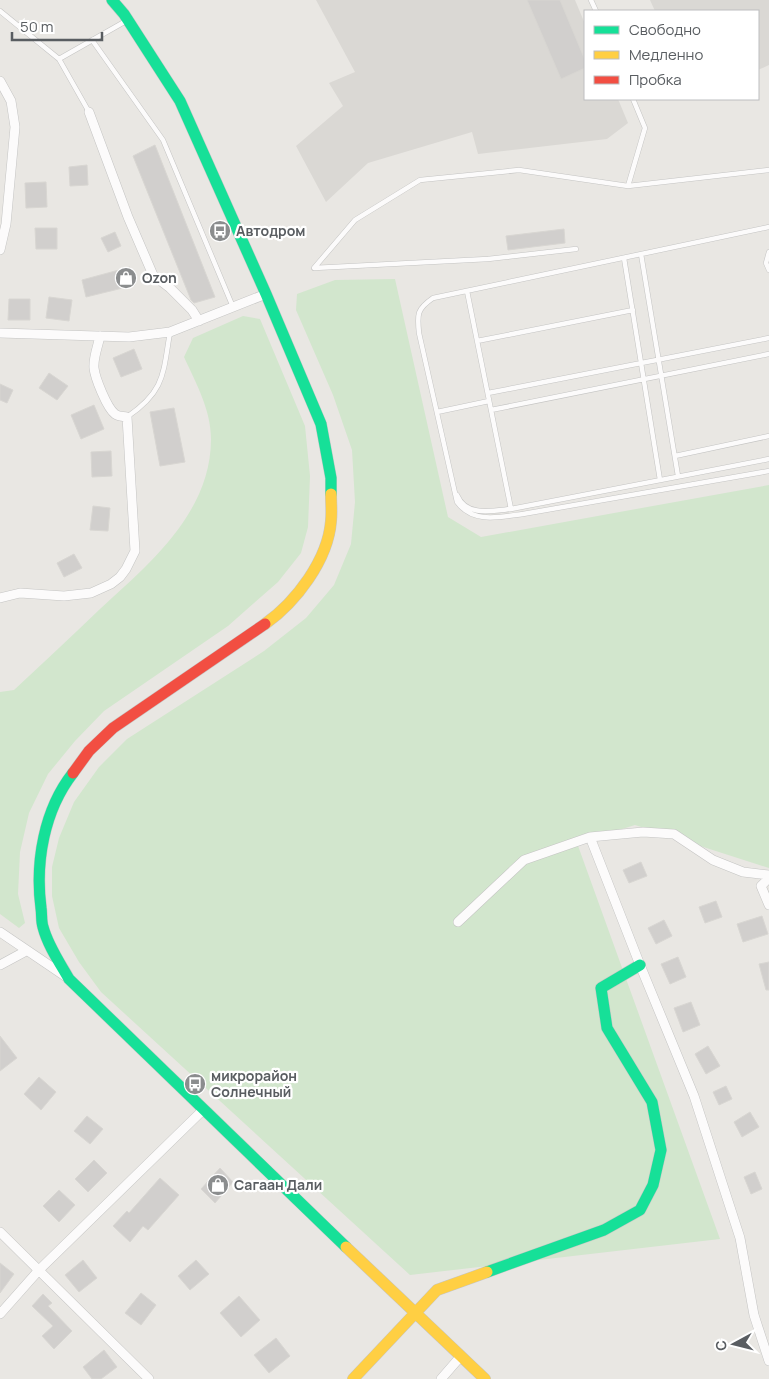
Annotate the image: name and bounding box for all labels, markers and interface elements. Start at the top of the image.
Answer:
scale bar [12,10,102,42]
legend [584,10,759,100]
text: 50 m [20,16,54,37]
text: Свободно [629,19,701,40]
text: Медленно [629,44,703,65]
text: Пробка [629,69,682,90]
bus stop icon: Автодром [208,219,232,243]
place label: Автодром [236,221,305,240]
shop icon: Ozon [114,266,138,290]
place label: Ozon [142,268,177,287]
place label: микрорайон Солнечный [211,1066,297,1101]
bus stop icon: микрорайон Солнечный [183,1072,207,1096]
shop icon: Сагаан Дали [206,1173,230,1197]
place label: Сагаан Дали [234,1175,322,1194]
north arrow [709,1319,759,1369]
text: С [711,1339,731,1352]

